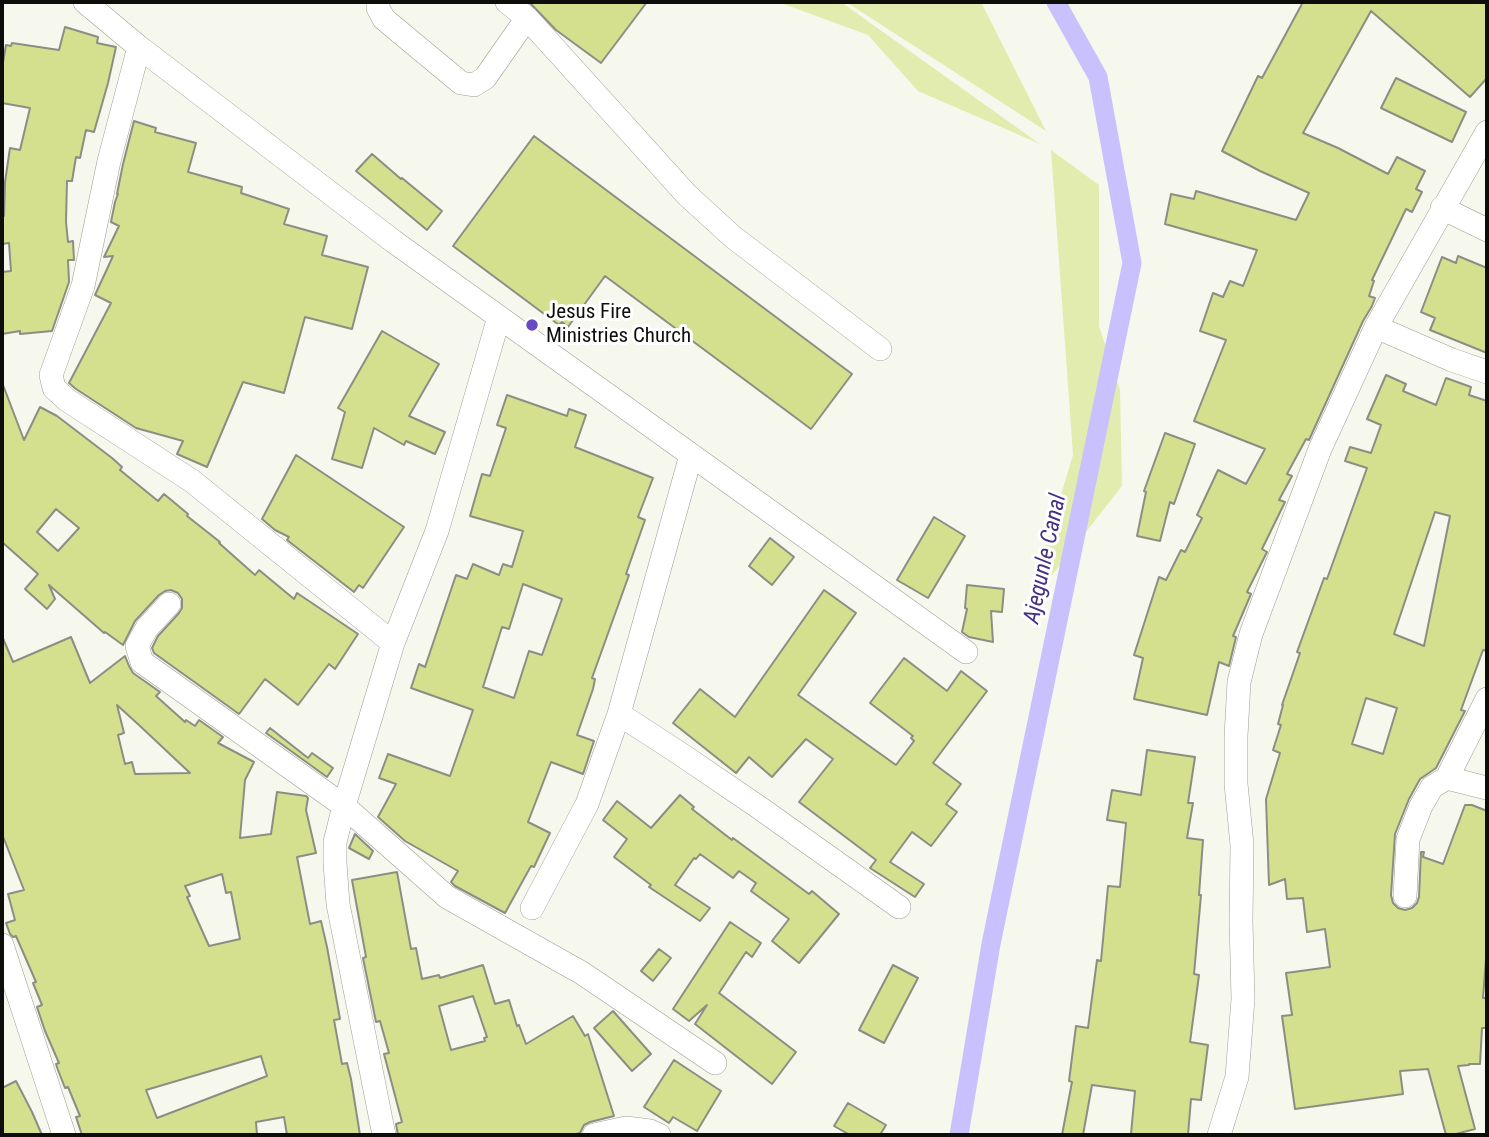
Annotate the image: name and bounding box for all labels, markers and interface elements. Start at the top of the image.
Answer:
place label: Jesus Fire Ministries Church [546,300,691,350]
marker: Jesus Fire Ministries Church [524,317,540,333]
water label: Ajegunle Canal [1019,492,1073,626]

